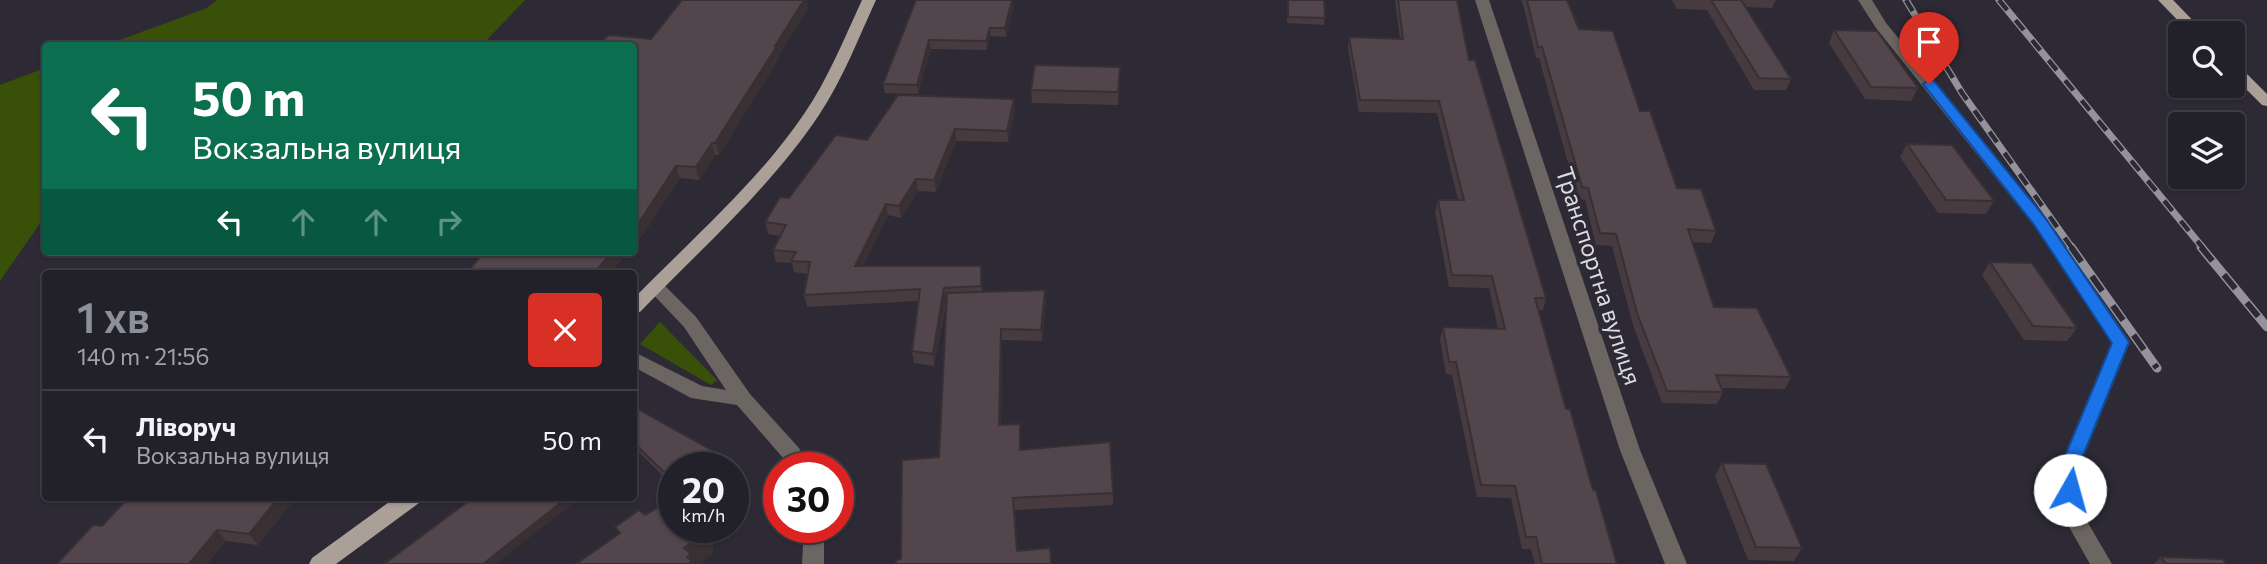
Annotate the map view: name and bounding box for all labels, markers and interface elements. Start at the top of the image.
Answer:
pin [1899,12.0,1959,84]
map controls [2168,21,2245,189]
button: search [2168,21,2245,98]
icon: arrive [1910,23,1948,61]
text: 50 m [192,66,305,126]
icon: left [77,70,168,161]
button: layers [2168,112,2245,189]
text: Вокзальна вулиця [192,126,461,166]
street label: Транспортна вулиця [1550,163,1648,388]
icon: left [211,203,249,241]
icon: ahead [284,203,322,241]
icon: ahead [357,203,395,241]
icon: right [430,203,468,241]
text: 1 хв [77,290,150,342]
button: close [528,293,602,367]
text: 140 m · 21:56 [77,342,210,370]
text: Ліворуч [136,410,236,441]
icon: left [77,420,115,458]
text: 50 m [542,424,602,455]
text: Вокзальна вулиця [136,441,330,469]
speed limit sign: 30 [763,452,854,543]
position arrow [2033,453,2107,527]
text: 20 [682,467,725,510]
text: km/h [682,504,725,526]

